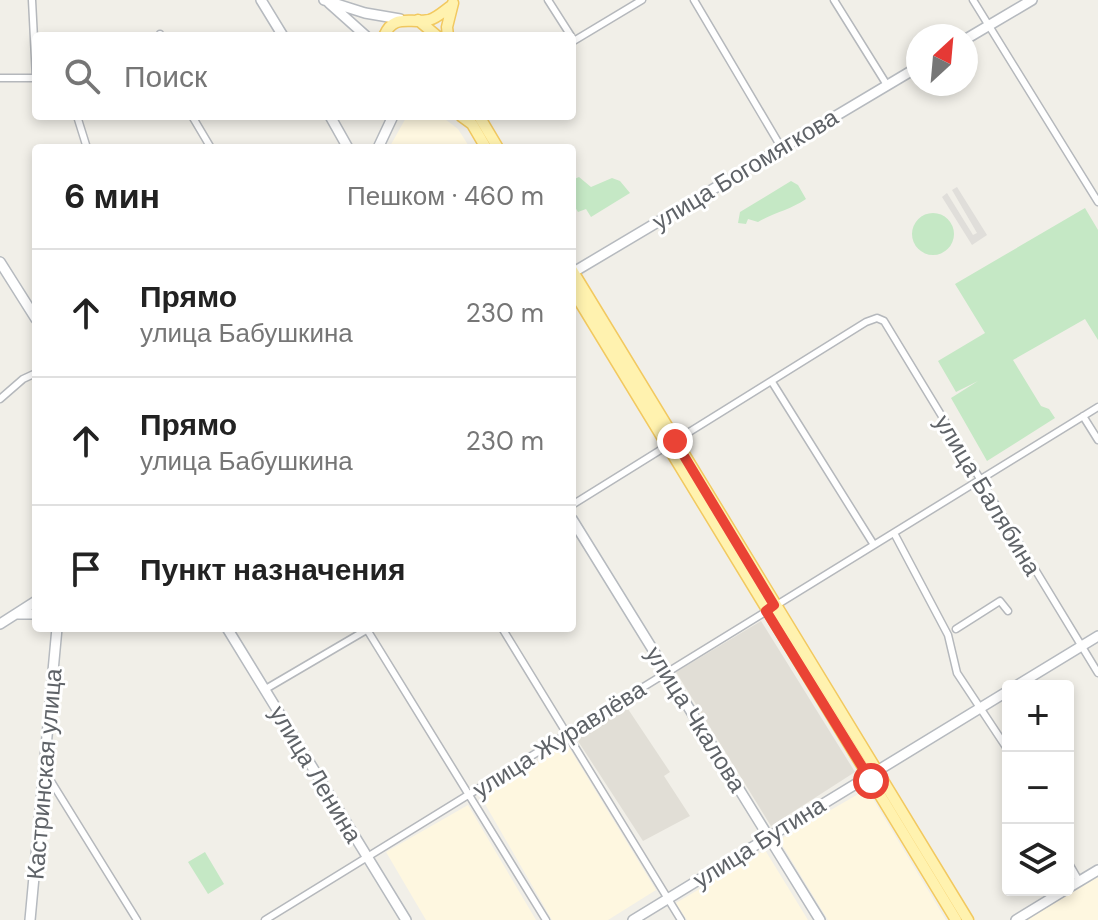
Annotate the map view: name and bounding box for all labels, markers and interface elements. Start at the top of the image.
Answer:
north arrow [906,24,978,96]
search box [32,32,576,120]
icon: search [60,54,104,98]
text: Поиск [124,57,207,96]
street label: улица Богомягкова [646,101,844,237]
text: 6 мин [64,174,160,219]
text: Пешком · 460 m [347,179,544,213]
text: Прямо [140,277,237,316]
icon: ahead [64,291,108,335]
text: 230 m [466,296,544,330]
text: улица Бабушкина [140,316,353,350]
text: Прямо [140,405,237,444]
street label: улица Балябина [928,409,1049,582]
icon: ahead [64,419,108,463]
route end [657,423,693,459]
text: 230 m [466,424,544,458]
text: улица Бабушкина [140,444,353,478]
icon: arrive [64,547,108,591]
text: Пункт назначения [140,550,405,589]
street label: улица Чкалова [639,640,754,798]
street label: Кастринская улица [19,666,69,881]
street label: улица Журавлёва [467,673,652,805]
map controls [1002,680,1074,896]
button: + [1002,680,1074,752]
street label: улица Ленина [263,700,369,849]
button: − [1002,752,1074,824]
route start [853,763,889,799]
street label: улица Бутина [687,789,832,895]
button: layers [1002,824,1074,896]

